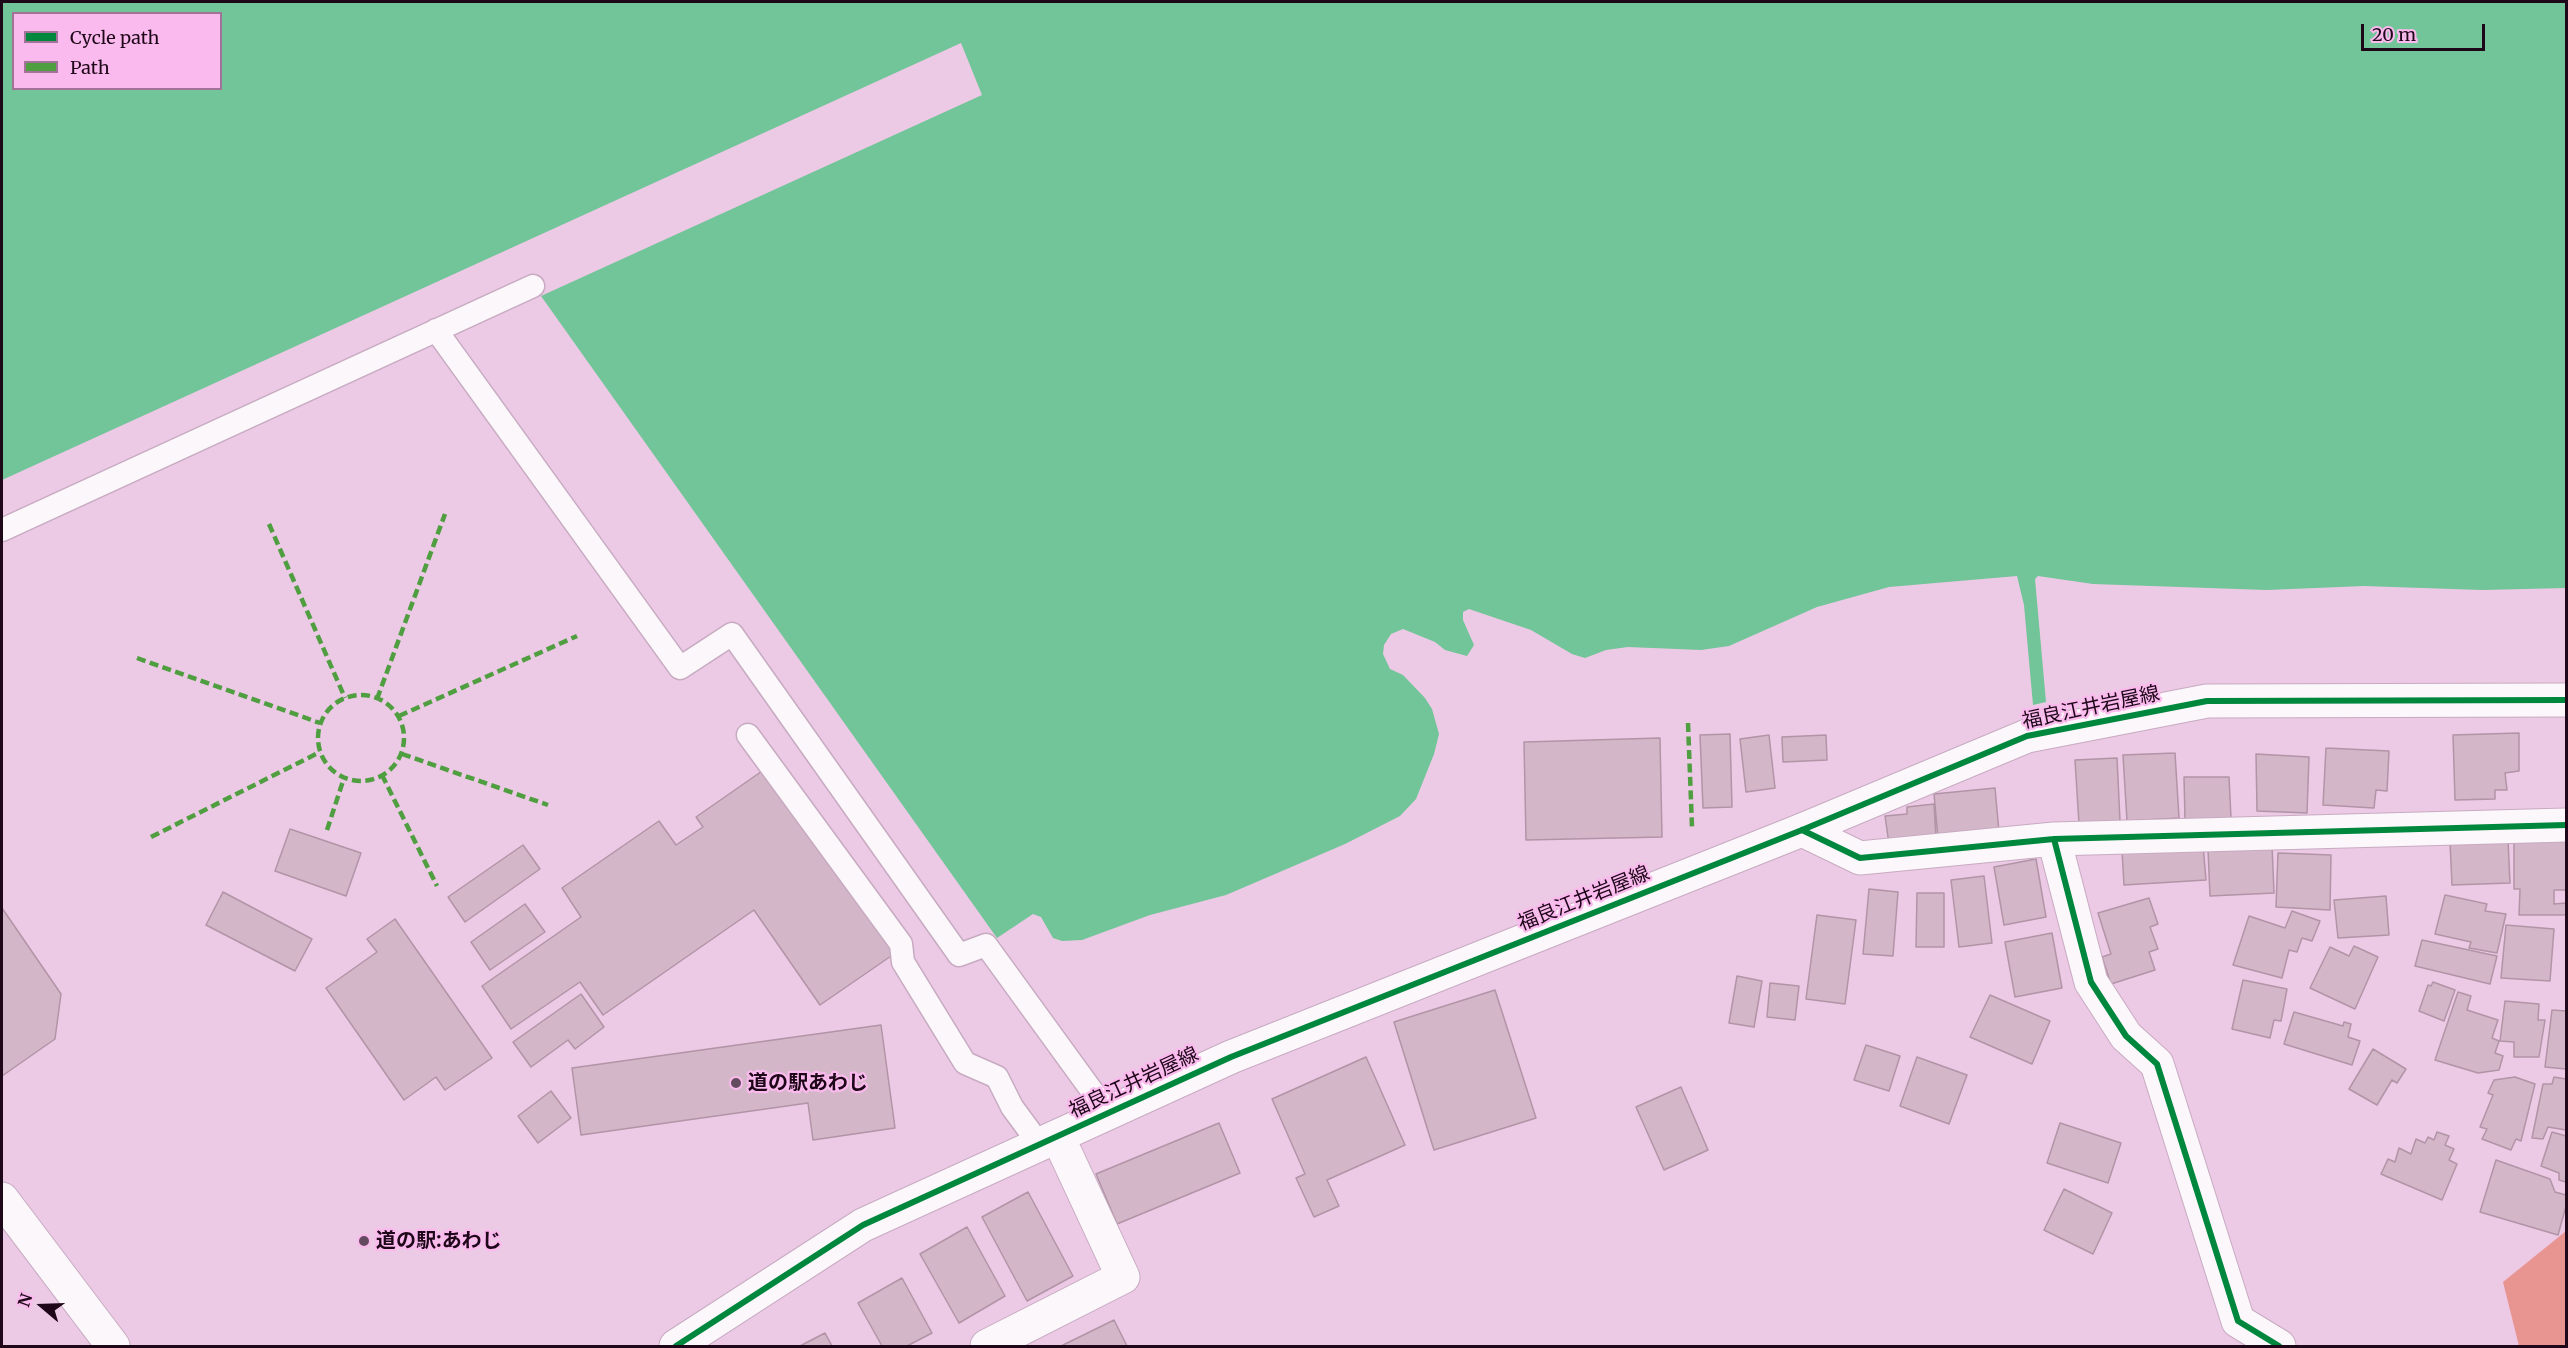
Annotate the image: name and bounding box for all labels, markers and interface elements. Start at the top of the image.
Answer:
legend [12,12,222,90]
scale bar [2364,12,2488,50]
text: 20 m [2372,23,2416,46]
text: Cycle path [70,26,159,49]
text: Path [70,56,110,79]
street label: 福良江井岩屋線 [2020,682,2162,734]
street label: 福良江井岩屋線 [1515,862,1653,936]
street label: 福良江井岩屋線 [1065,1043,1203,1123]
place label: 道の駅あわじ [748,1071,868,1095]
marker: 道の駅あわじ [729,1076,743,1090]
place label: 道の駅:あわじ [376,1229,502,1253]
marker: 道の駅:あわじ [357,1234,371,1248]
north arrow [12,1276,72,1336]
text: N [13,1291,36,1309]

